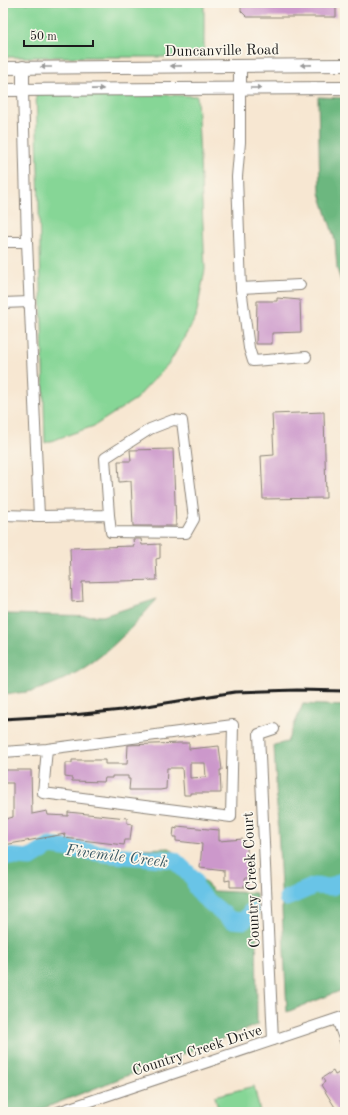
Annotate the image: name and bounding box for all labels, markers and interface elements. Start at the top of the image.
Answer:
scale bar [24,22,93,48]
text: 50 m [30,30,57,43]
street label: Duncanville Road [165,43,280,60]
one-way arrow [299,62,312,68]
one-way arrow [169,63,182,69]
one-way arrow [39,64,52,70]
one-way arrow [250,85,263,91]
one-way arrow [92,86,105,92]
street label: Country Creek Court [241,812,264,948]
water label: Fivemile Creek [64,843,169,871]
street label: Country Creek Drive [131,1023,264,1079]

